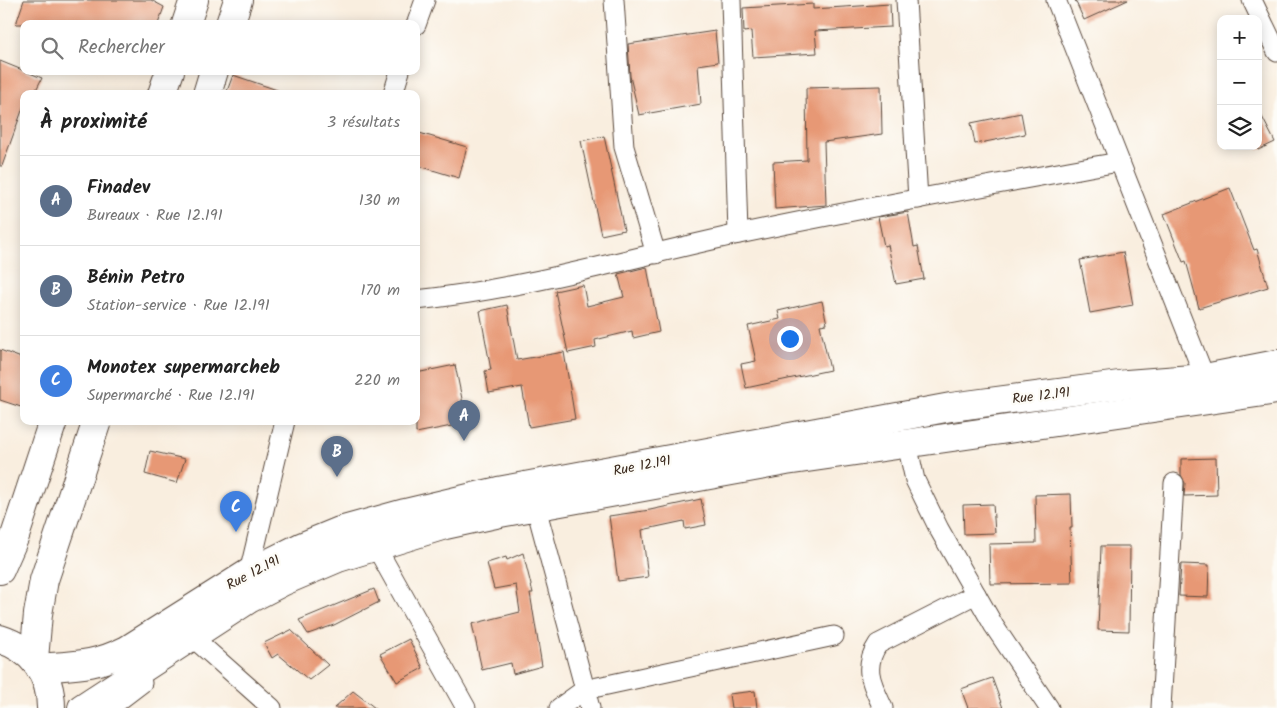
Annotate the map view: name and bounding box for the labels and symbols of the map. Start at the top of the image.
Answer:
your location [777,326,803,352]
street label: Rue 12.191 [1011,382,1071,410]
pin: A [448,400,480,441]
pin: B [321,436,353,477]
street label: Rue 12.191 [611,450,673,482]
pin: C [220,491,252,532]
street label: Rue 12.191 [223,549,284,596]

